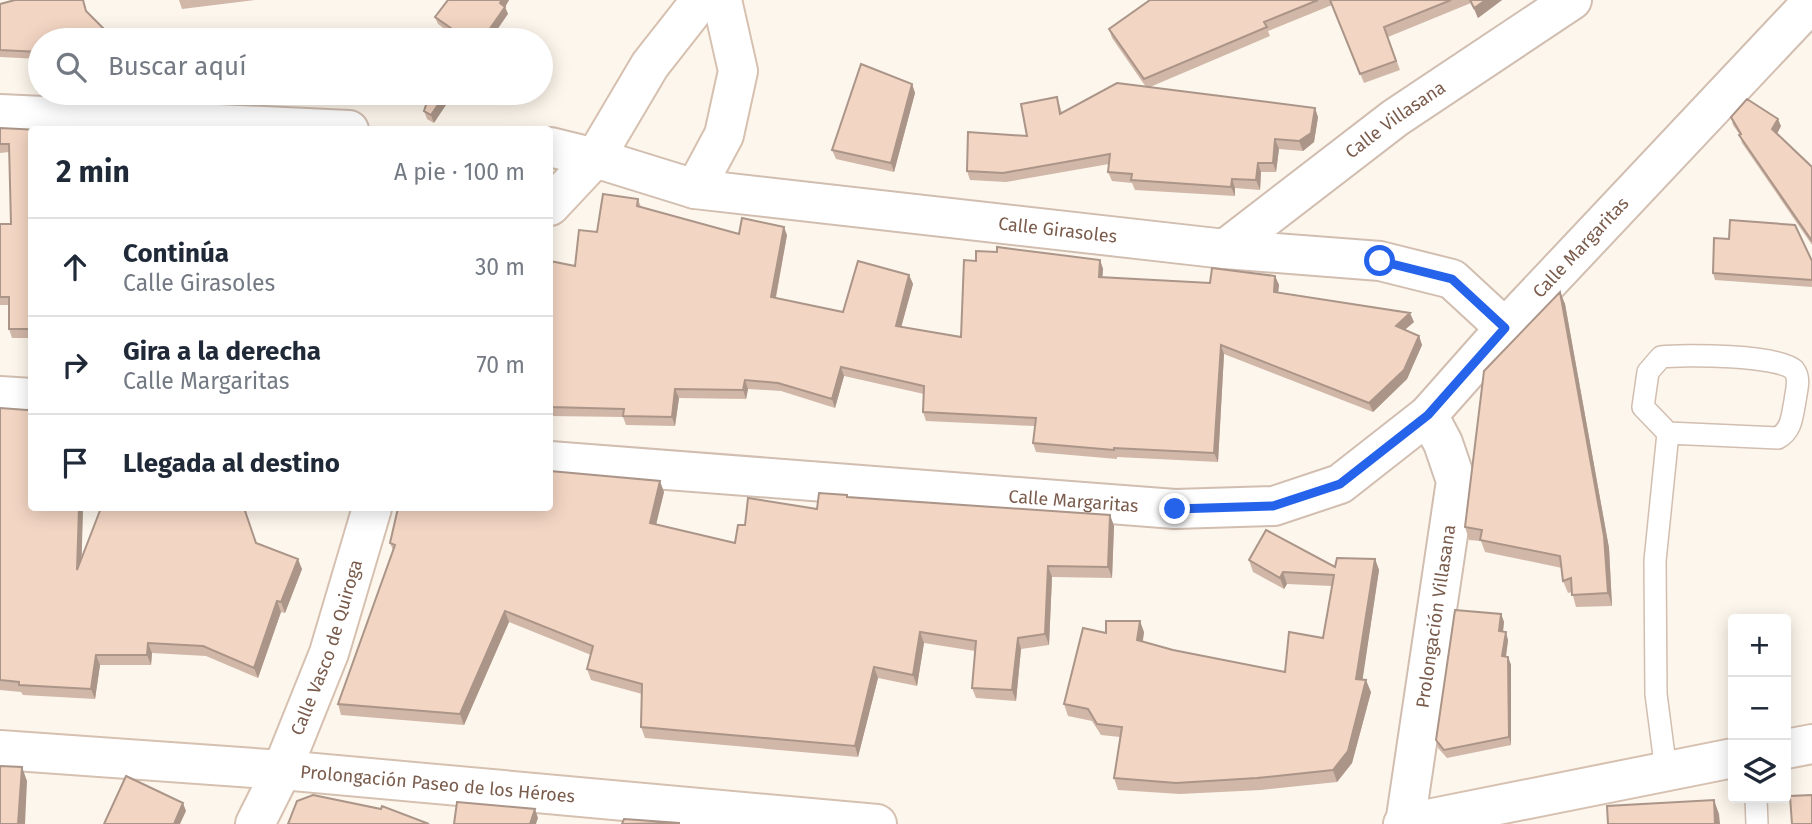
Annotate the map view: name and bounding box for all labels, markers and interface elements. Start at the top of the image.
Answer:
search box [28,28,553,105]
icon: search [52,48,90,86]
text: Buscar aquí [108,51,246,82]
street label: Calle Villasana [1341,76,1450,163]
text: 2 min [56,154,130,190]
text: A pie · 100 m [394,158,525,186]
street label: Calle Margaritas [1528,193,1633,303]
street label: Calle Girasoles [997,212,1118,248]
text: Continúa [123,238,229,269]
route start [1364,245,1395,276]
icon: ahead [56,248,94,286]
text: 30 m [475,253,525,281]
text: Calle Girasoles [123,269,275,297]
text: Gira a la derecha [123,336,321,367]
icon: right [56,346,94,384]
text: 70 m [476,351,525,379]
text: Calle Margaritas [123,367,289,395]
icon: arrive [56,444,94,482]
text: Llegada al destino [123,448,340,479]
street label: Calle Margaritas [1008,485,1139,517]
route end [1159,493,1190,524]
street label: Prolongación Villasana [1411,523,1460,710]
street label: Calle Vasco de Quiroga [286,557,367,739]
map controls [1728,614,1791,803]
button: + [1728,614,1791,677]
button: − [1728,677,1791,740]
button: layers [1728,740,1791,803]
street label: Prolongación Paseo de los Héroes [299,761,576,808]

